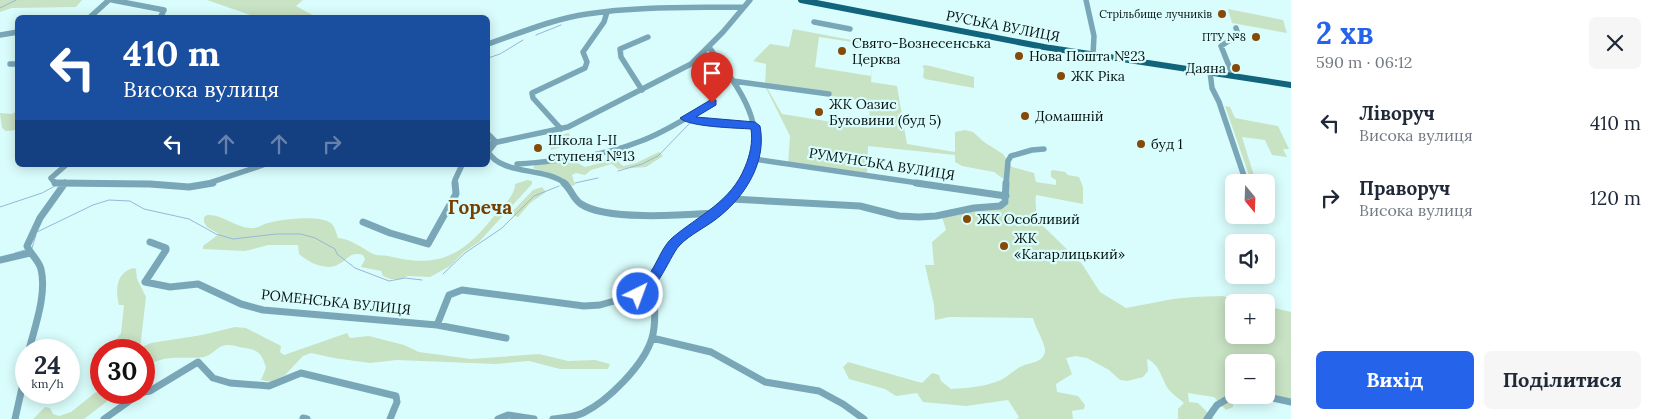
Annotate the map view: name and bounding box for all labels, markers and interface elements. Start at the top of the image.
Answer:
street label: РУСЬКА ВУЛИЦЯ [945,6,1061,46]
place label: Стрільбище лучників [1099,7,1212,21]
marker: Стрільбище лучників [1216,8,1228,20]
text: 2 хв [1316,14,1374,52]
button: close [1589,17,1641,69]
place label: ПТУ №8 [1202,30,1246,44]
text: 410 m [123,31,220,76]
marker: ПТУ №8 [1250,31,1262,43]
place label: Свято-Вознесенська Церква [852,34,991,68]
icon: left [40,35,105,100]
marker: Свято-Вознесенська Церква [836,45,848,57]
place label: Нова Пошта №23 [1029,47,1146,65]
marker: Нова Пошта №23 [1013,50,1025,62]
pin [691,52,733,103]
text: 590 m · 06:12 [1316,52,1412,72]
icon: arrive [698,59,726,87]
place label: Даяна [1186,59,1226,77]
marker: Даяна [1230,62,1242,74]
place label: ЖК Ріка [1071,67,1125,85]
marker: ЖК Ріка [1055,70,1067,82]
text: Висока вулиця [123,75,279,103]
place label: ЖК Оазис Буковини (буд 5) [829,95,941,129]
text: Ліворуч [1359,101,1435,125]
marker: ЖК Оазис Буковини (буд 5) [813,106,825,118]
place label: Домашній [1035,107,1104,125]
icon: left [1316,109,1344,137]
marker: Домашній [1019,110,1031,122]
text: 410 m [1590,111,1641,135]
text: Висока вулиця [1359,125,1473,145]
icon: left [159,130,187,158]
icon: ahead [212,130,240,158]
icon: ahead [265,130,293,158]
icon: right [318,130,346,158]
place label: Школа I-II ступеня №13 [548,131,635,165]
place label: буд 1 [1151,135,1183,153]
marker: буд 1 [1135,138,1147,150]
marker: Школа I-II ступеня №13 [532,142,544,154]
street label: РУМУНСЬКА ВУЛИЦЯ [808,144,956,184]
north arrow [1225,174,1275,224]
map controls [1225,174,1275,404]
text: Праворуч [1359,176,1450,200]
icon: right [1316,184,1344,212]
text: 120 m [1590,186,1641,210]
district label: Гореча [448,195,512,219]
text: Висока вулиця [1359,200,1473,220]
place label: ЖК Особливий [977,210,1080,228]
marker: ЖК Особливий [961,213,973,225]
place label: ЖК «Кагарлицький» [1014,229,1125,263]
button: sound [1225,234,1275,284]
marker: ЖК «Кагарлицький» [998,240,1010,252]
position arrow [611,267,663,319]
street label: РОМЕНСЬКА ВУЛИЦЯ [260,285,412,319]
button: + [1225,294,1275,344]
speed limit sign: 30 [90,339,155,404]
text: 24 [34,349,61,381]
button: Вихід [1316,351,1474,409]
button: Поділитися [1484,351,1641,409]
button: − [1225,354,1275,404]
text: km/h [31,376,64,391]

